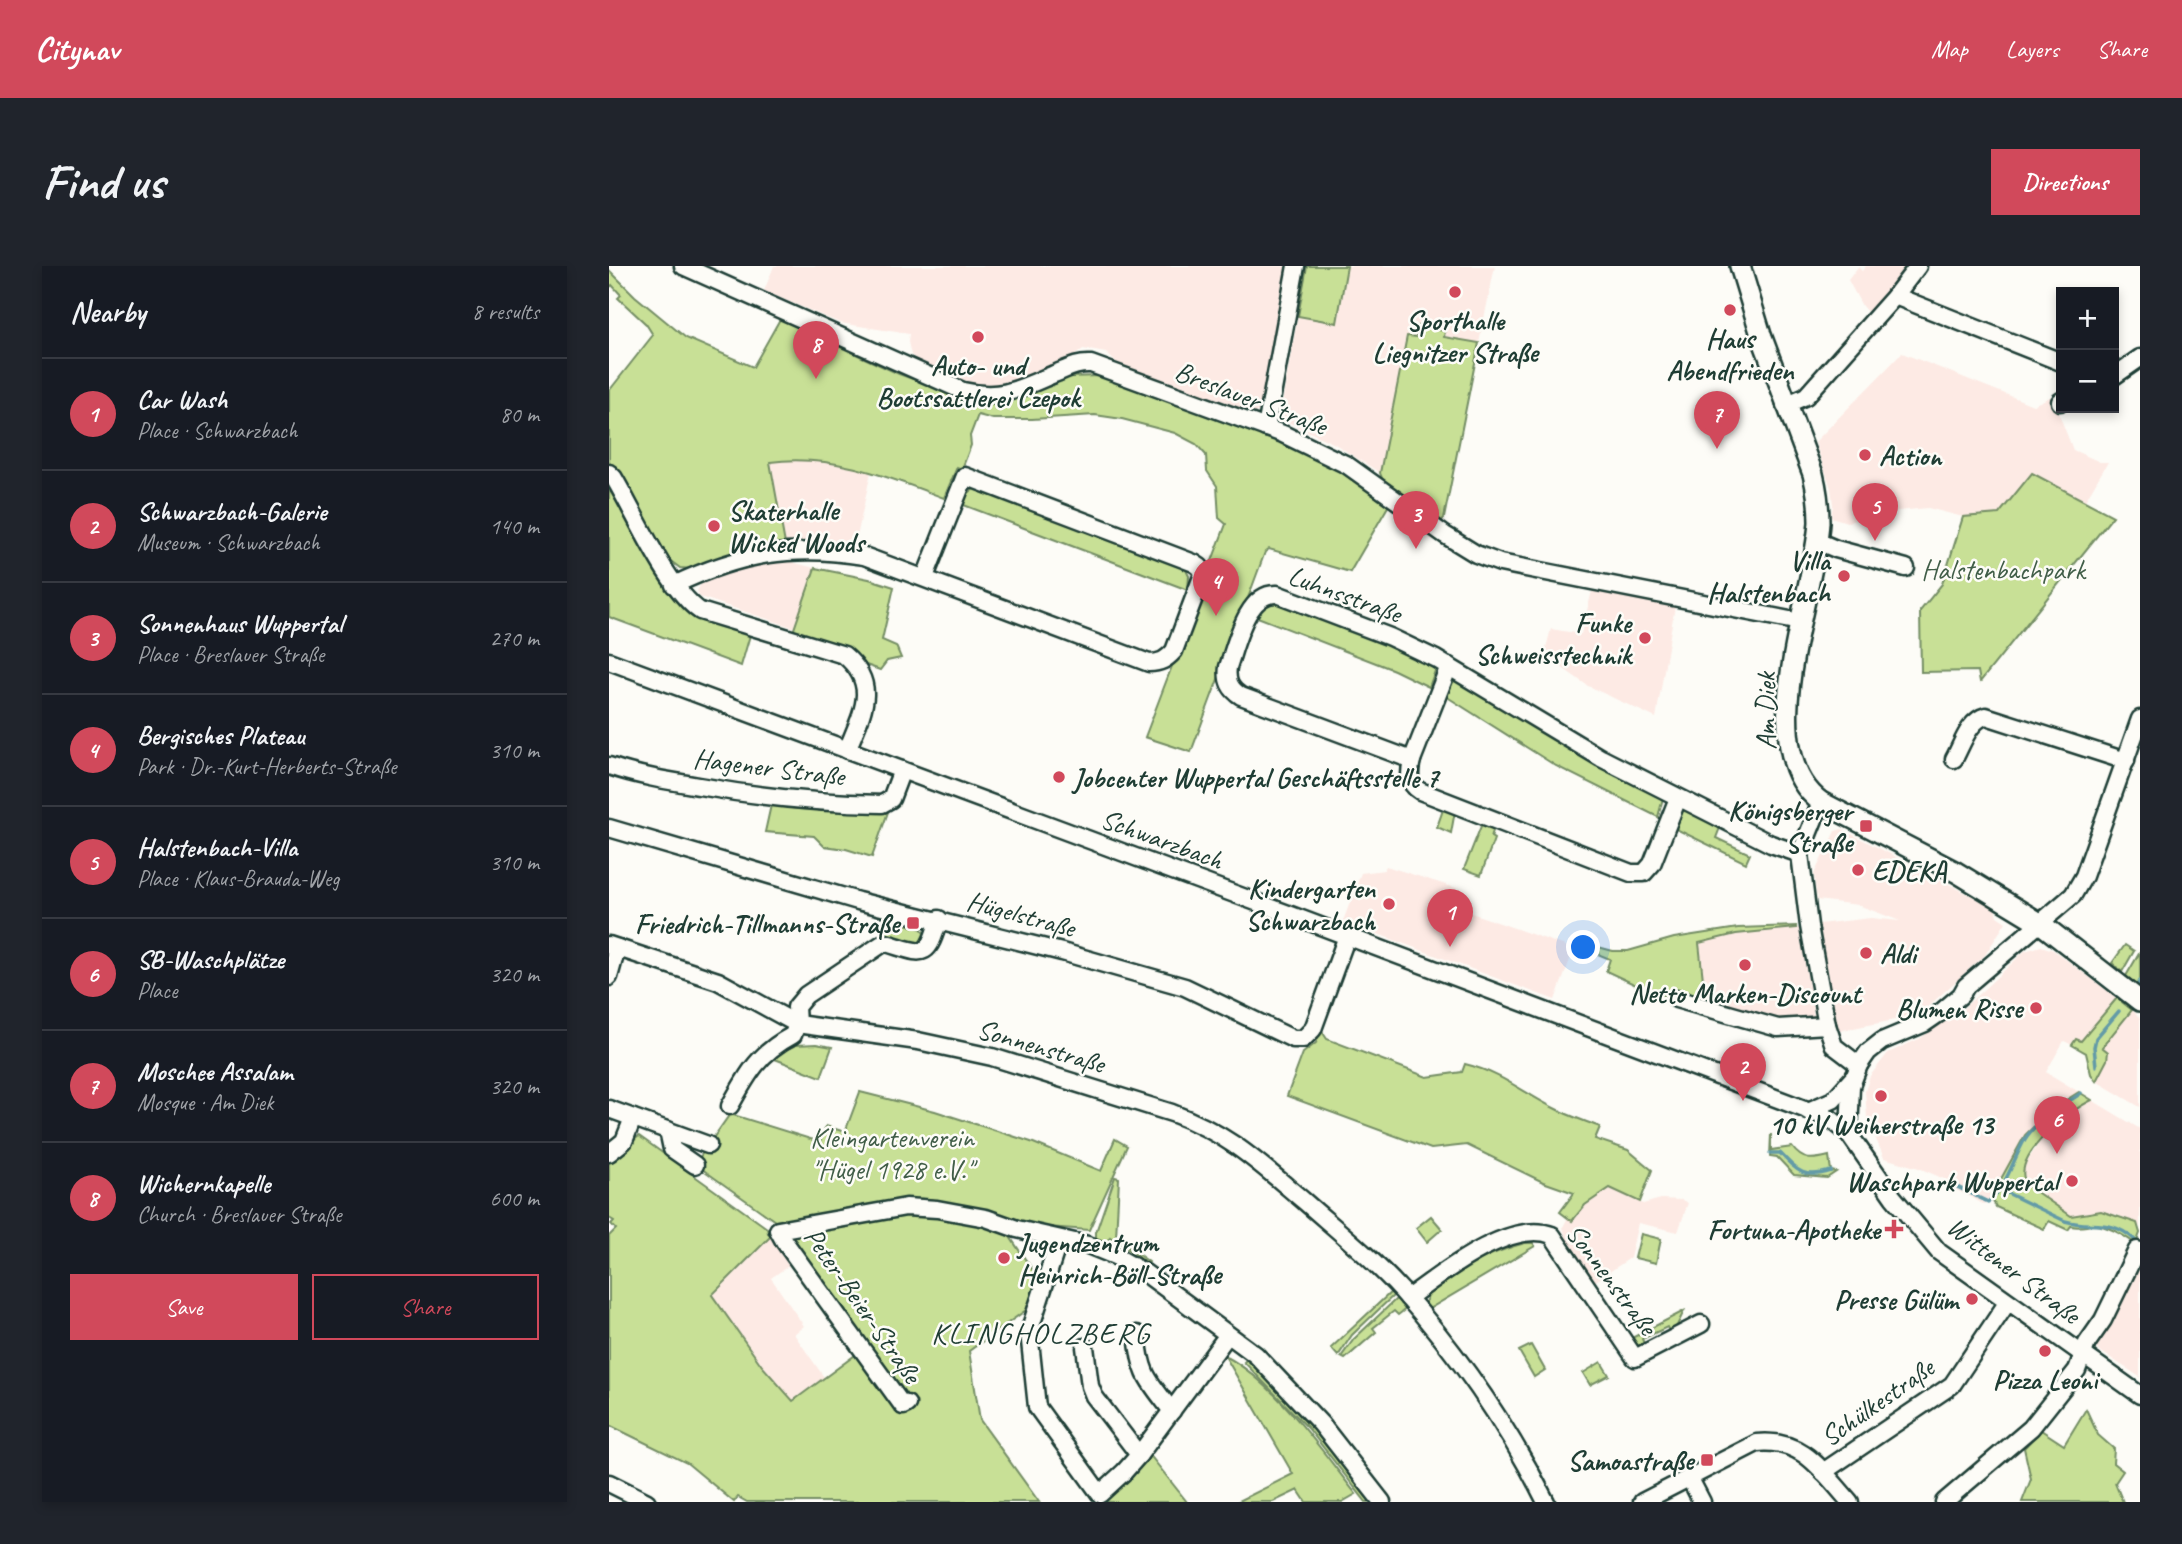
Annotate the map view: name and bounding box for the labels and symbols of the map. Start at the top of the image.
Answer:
marker: Sporthalle Liegnitzer Straße [1447,284,1463,300]
marker: Haus Abendfrieden [1722,302,1738,318]
place label: Sporthalle Liegnitzer Straße [1372,303,1540,370]
pin: 8 [793,321,839,379]
place label: Haus Abendfrieden [1667,321,1795,388]
marker: Auto- und Bootssattlerei Czepok [970,329,986,345]
place label: Auto- und Bootssattlerei Czepok [877,348,1082,415]
street label: Breslauer Straße [1170,353,1334,444]
pin: 7 [1694,391,1740,449]
place label: Action [1879,438,1943,473]
marker: Action [1857,447,1873,463]
pin: 5 [1852,483,1898,541]
pin: 3 [1393,491,1439,549]
place label: Skaterhalle Wicked Woods [728,493,867,560]
marker: Skaterhalle Wicked Woods [706,518,722,534]
place label: Villa Halstenbach [1707,543,1833,610]
park label: Halstenbachpark [1921,552,2088,587]
street label: Luhnsstraße [1284,557,1408,631]
pin: 4 [1193,558,1239,616]
marker: Villa Halstenbach [1836,568,1852,584]
place label: Funke Schweisstechnik [1475,605,1634,672]
marker: Funke Schweisstechnik [1637,630,1653,646]
street label: Am Diek [1748,670,1783,750]
street label: Hagener Straße [692,740,848,794]
place label: Jobcenter Wuppertal Geschäftsstelle 7 [1071,760,1441,795]
marker: Jobcenter Wuppertal Geschäftsstelle 7 [1051,769,1067,785]
place label: Königsberger Straße [1728,793,1855,860]
street label: Schwarzbach [1096,801,1229,878]
marker: Königsberger Straße [1858,818,1874,834]
place label: EDEKA [1872,853,1948,888]
marker: EDEKA [1850,862,1866,878]
place label: Kindergarten Schwarzbach [1246,871,1376,938]
street label: Hügelstraße [963,883,1081,946]
pin: 1 [1427,889,1473,947]
marker: Kindergarten Schwarzbach [1381,896,1397,912]
place label: Friedrich-Tillmanns-Straße [635,906,902,941]
marker: Friedrich-Tillmanns-Straße [905,915,921,931]
your location [1566,930,1600,964]
place label: Aldi [1880,936,1920,971]
marker: Aldi [1858,945,1874,961]
marker: Netto Marken-Discount [1737,957,1753,973]
place label: Netto Marken-Discount [1629,976,1864,1011]
place label: Blumen Risse [1896,991,2025,1026]
marker: Blumen Risse [2028,1000,2044,1016]
street label: Sonnenstraße [973,1011,1110,1081]
pin: 2 [1720,1043,1766,1101]
marker: 10 kV Weiherstraße 13 [1873,1088,1889,1104]
pin: 6 [2034,1096,2080,1154]
place label: 10 kV Weiherstraße 13 [1769,1107,1996,1142]
park label: Kleingartenverein "Hügel 1928 e.V." [810,1120,978,1187]
place label: Waschpark Wuppertal [1846,1164,2063,1199]
marker: Waschpark Wuppertal [2064,1173,2080,1189]
street label: Wittener Straße [1940,1209,2089,1333]
place label: Fortuna-Apotheke [1708,1212,1883,1247]
street label: Sonnenstraße [1559,1216,1666,1343]
street label: Peter-Beier-Straße [796,1220,931,1391]
marker: Fortuna-Apotheke [1886,1221,1902,1237]
place label: Jugendzentrum Heinrich-Böll-Straße [1016,1225,1223,1292]
marker: Jugendzentrum Heinrich-Böll-Straße [996,1250,1012,1266]
place label: Presse Gülüm [1834,1282,1961,1317]
marker: Presse Gülüm [1964,1291,1980,1307]
district label: KLINGHOLZBERG [931,1314,1152,1352]
marker: Pizza Leoni [2037,1343,2053,1359]
street label: Schülkestraße [1814,1349,1942,1454]
place label: Pizza Leoni [1993,1362,2101,1397]
place label: Samoastraße [1567,1443,1696,1478]
marker: Samoastraße [1699,1452,1715,1468]

